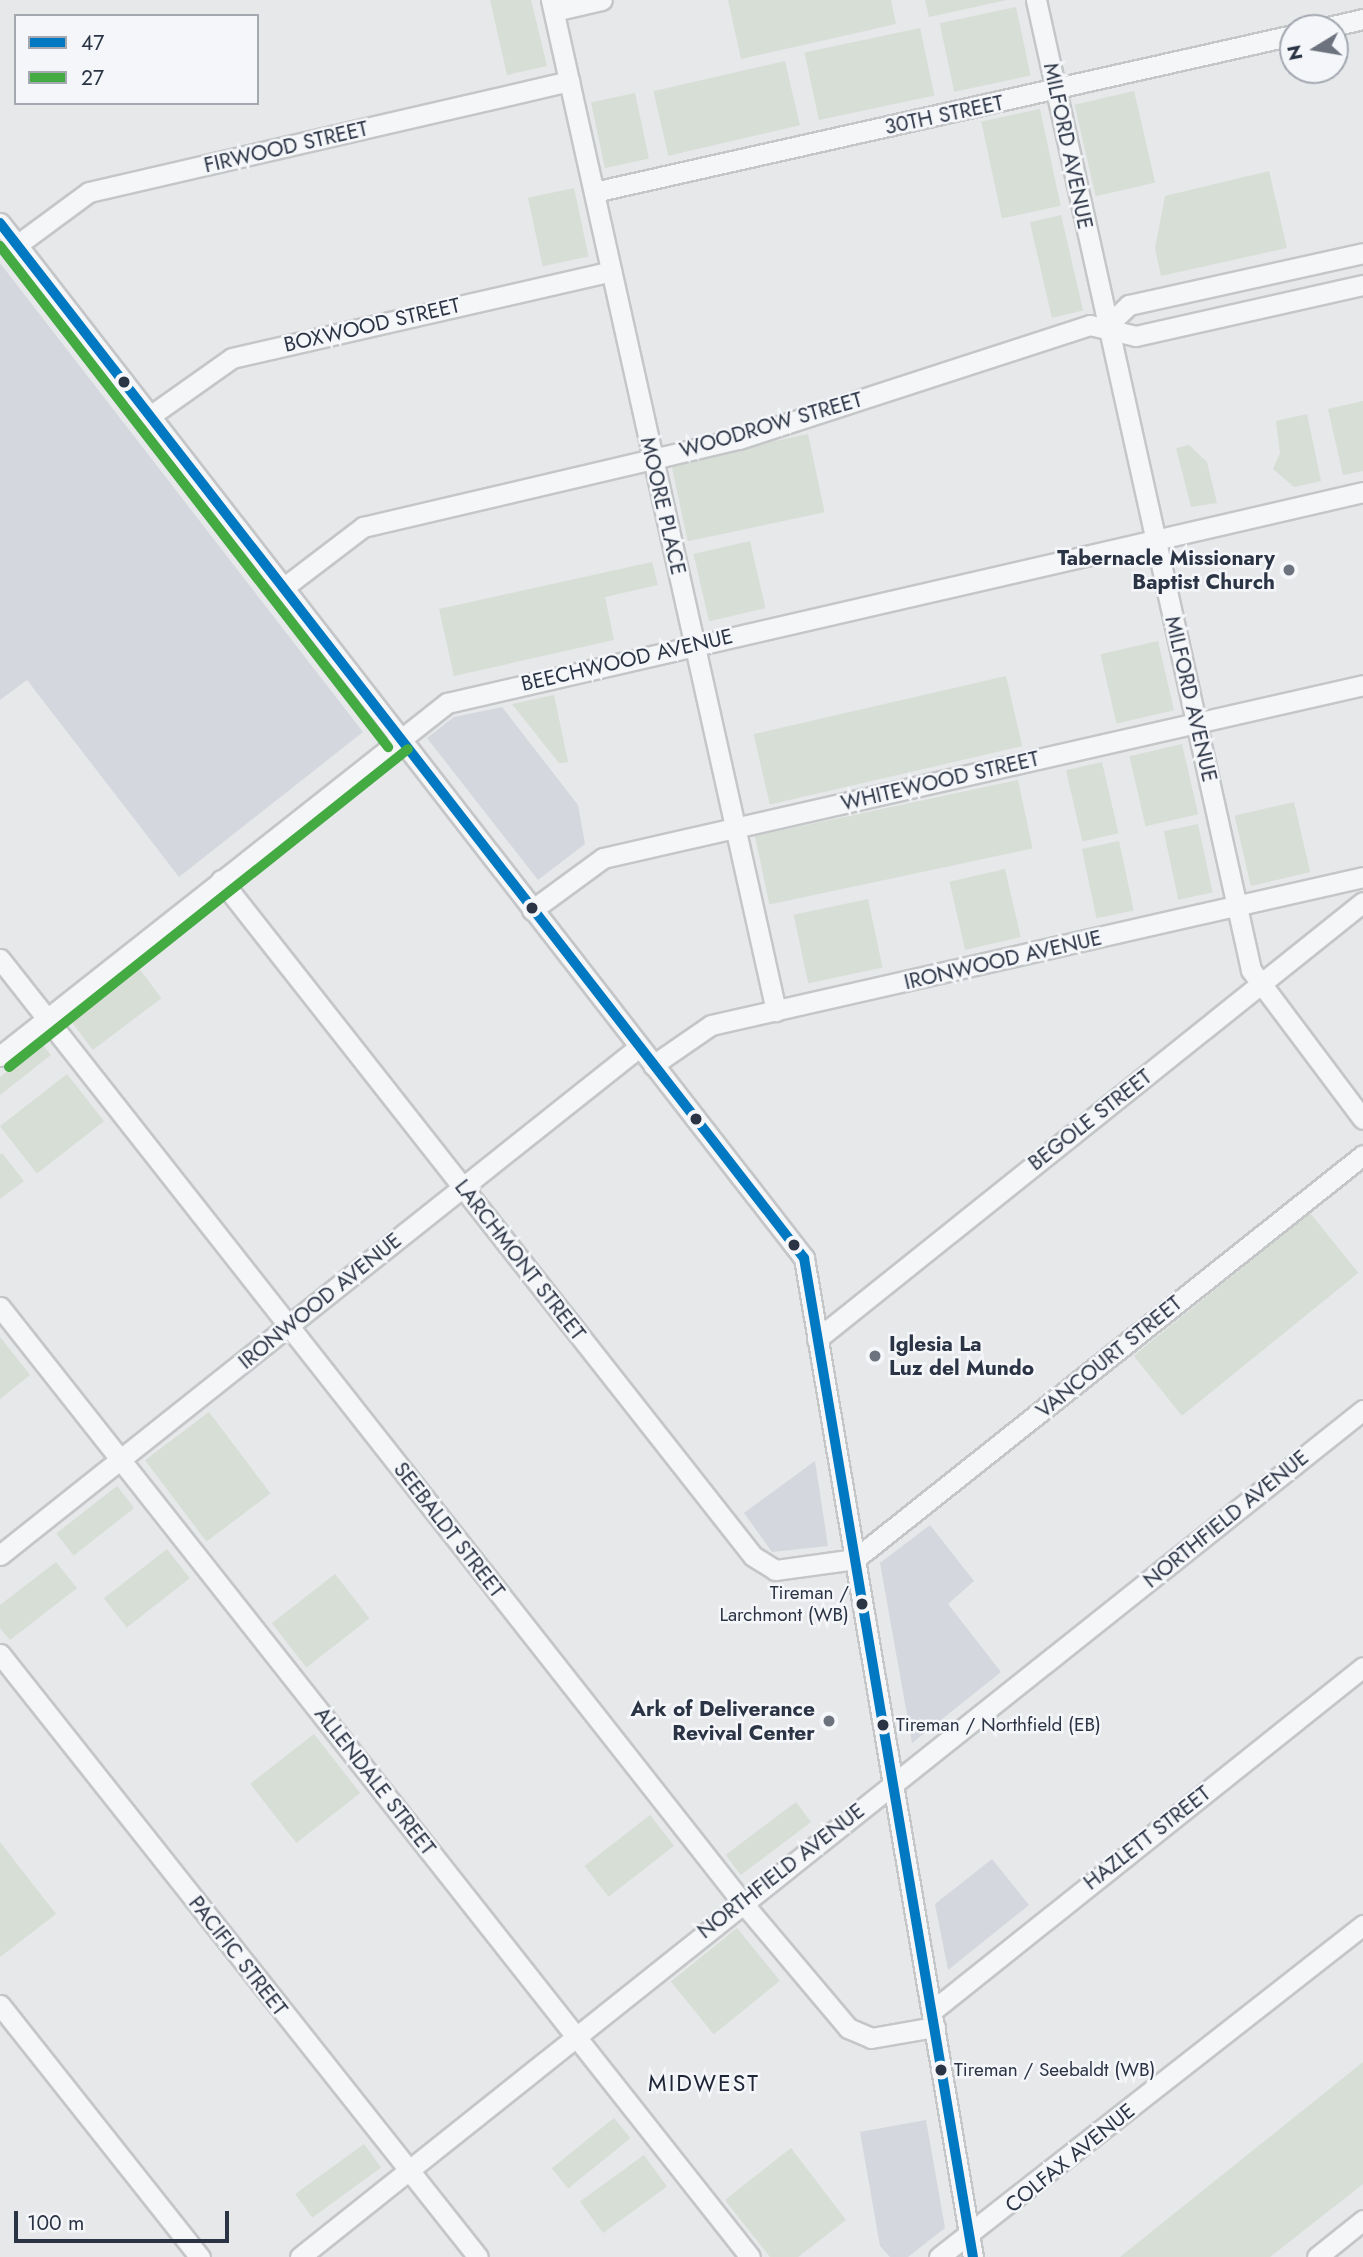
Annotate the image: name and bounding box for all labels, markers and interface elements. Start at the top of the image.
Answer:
legend [14,14,259,105]
north arrow [1279,14,1349,84]
text: 47 [81,28,104,58]
text: N [1280,43,1310,63]
street label: MILFORD AVENUE [1038,61,1098,231]
text: 27 [81,63,104,93]
street label: 30TH STREET [882,90,1006,140]
street label: FIRWOOD STREET [202,116,370,178]
street label: BOXWOOD STREET [281,292,463,358]
unlabelled marker [117,375,131,389]
street label: WOODROW STREET [677,387,865,463]
street label: MOORE PLACE [635,435,691,577]
place label: Tabernacle Missionary Baptist Church [1057,545,1275,595]
marker: Tabernacle Missionary Baptist Church [1281,562,1297,578]
street label: MILFORD AVENUE [1160,614,1222,784]
street label: BEECHWOOD AVENUE [519,623,735,697]
street label: WHITEWOOD STREET [839,746,1041,816]
unlabelled marker [525,901,539,915]
street label: IRONWOOD AVENUE [902,925,1104,995]
street label: BEGOLE STREET [1023,1064,1157,1176]
unlabelled marker [689,1112,703,1126]
street label: LARCHMONT STREET [449,1175,591,1345]
street label: IRONWOOD AVENUE [234,1228,406,1374]
unlabelled marker [787,1238,801,1252]
street label: VANCOURT STREET [1031,1291,1187,1423]
place label: Iglesia La Luz del Mundo [889,1331,1034,1381]
marker: Iglesia La Luz del Mundo [867,1348,883,1364]
street label: NORTHFIELD AVENUE [1139,1445,1313,1593]
street label: SEEBALDT STREET [388,1457,510,1603]
place label: Tireman / Larchmont (WB) [719,1582,849,1626]
marker: Tireman / Larchmont (WB) [855,1597,869,1611]
place label: Ark of Deliverance Revival Center [630,1696,815,1746]
street label: ALLENDALE STREET [309,1702,441,1860]
marker: Ark of Deliverance Revival Center [821,1713,837,1729]
place label: Tireman / Northfield (EB) [896,1714,1101,1736]
marker: Tireman / Northfield (EB) [876,1718,890,1732]
street label: HAZLETT STREET [1079,1781,1215,1895]
street label: NORTHFIELD AVENUE [693,1798,869,1944]
street label: PACIFIC STREET [183,1891,293,2021]
place label: Tireman / Seebaldt (WB) [954,2059,1156,2081]
marker: Tireman / Seebaldt (WB) [934,2063,948,2077]
district label: MIDWEST [649,2069,759,2097]
street label: COLFAX AVENUE [1000,2098,1140,2218]
scale bar [18,2198,233,2242]
text: 100 m [27,2208,84,2238]

